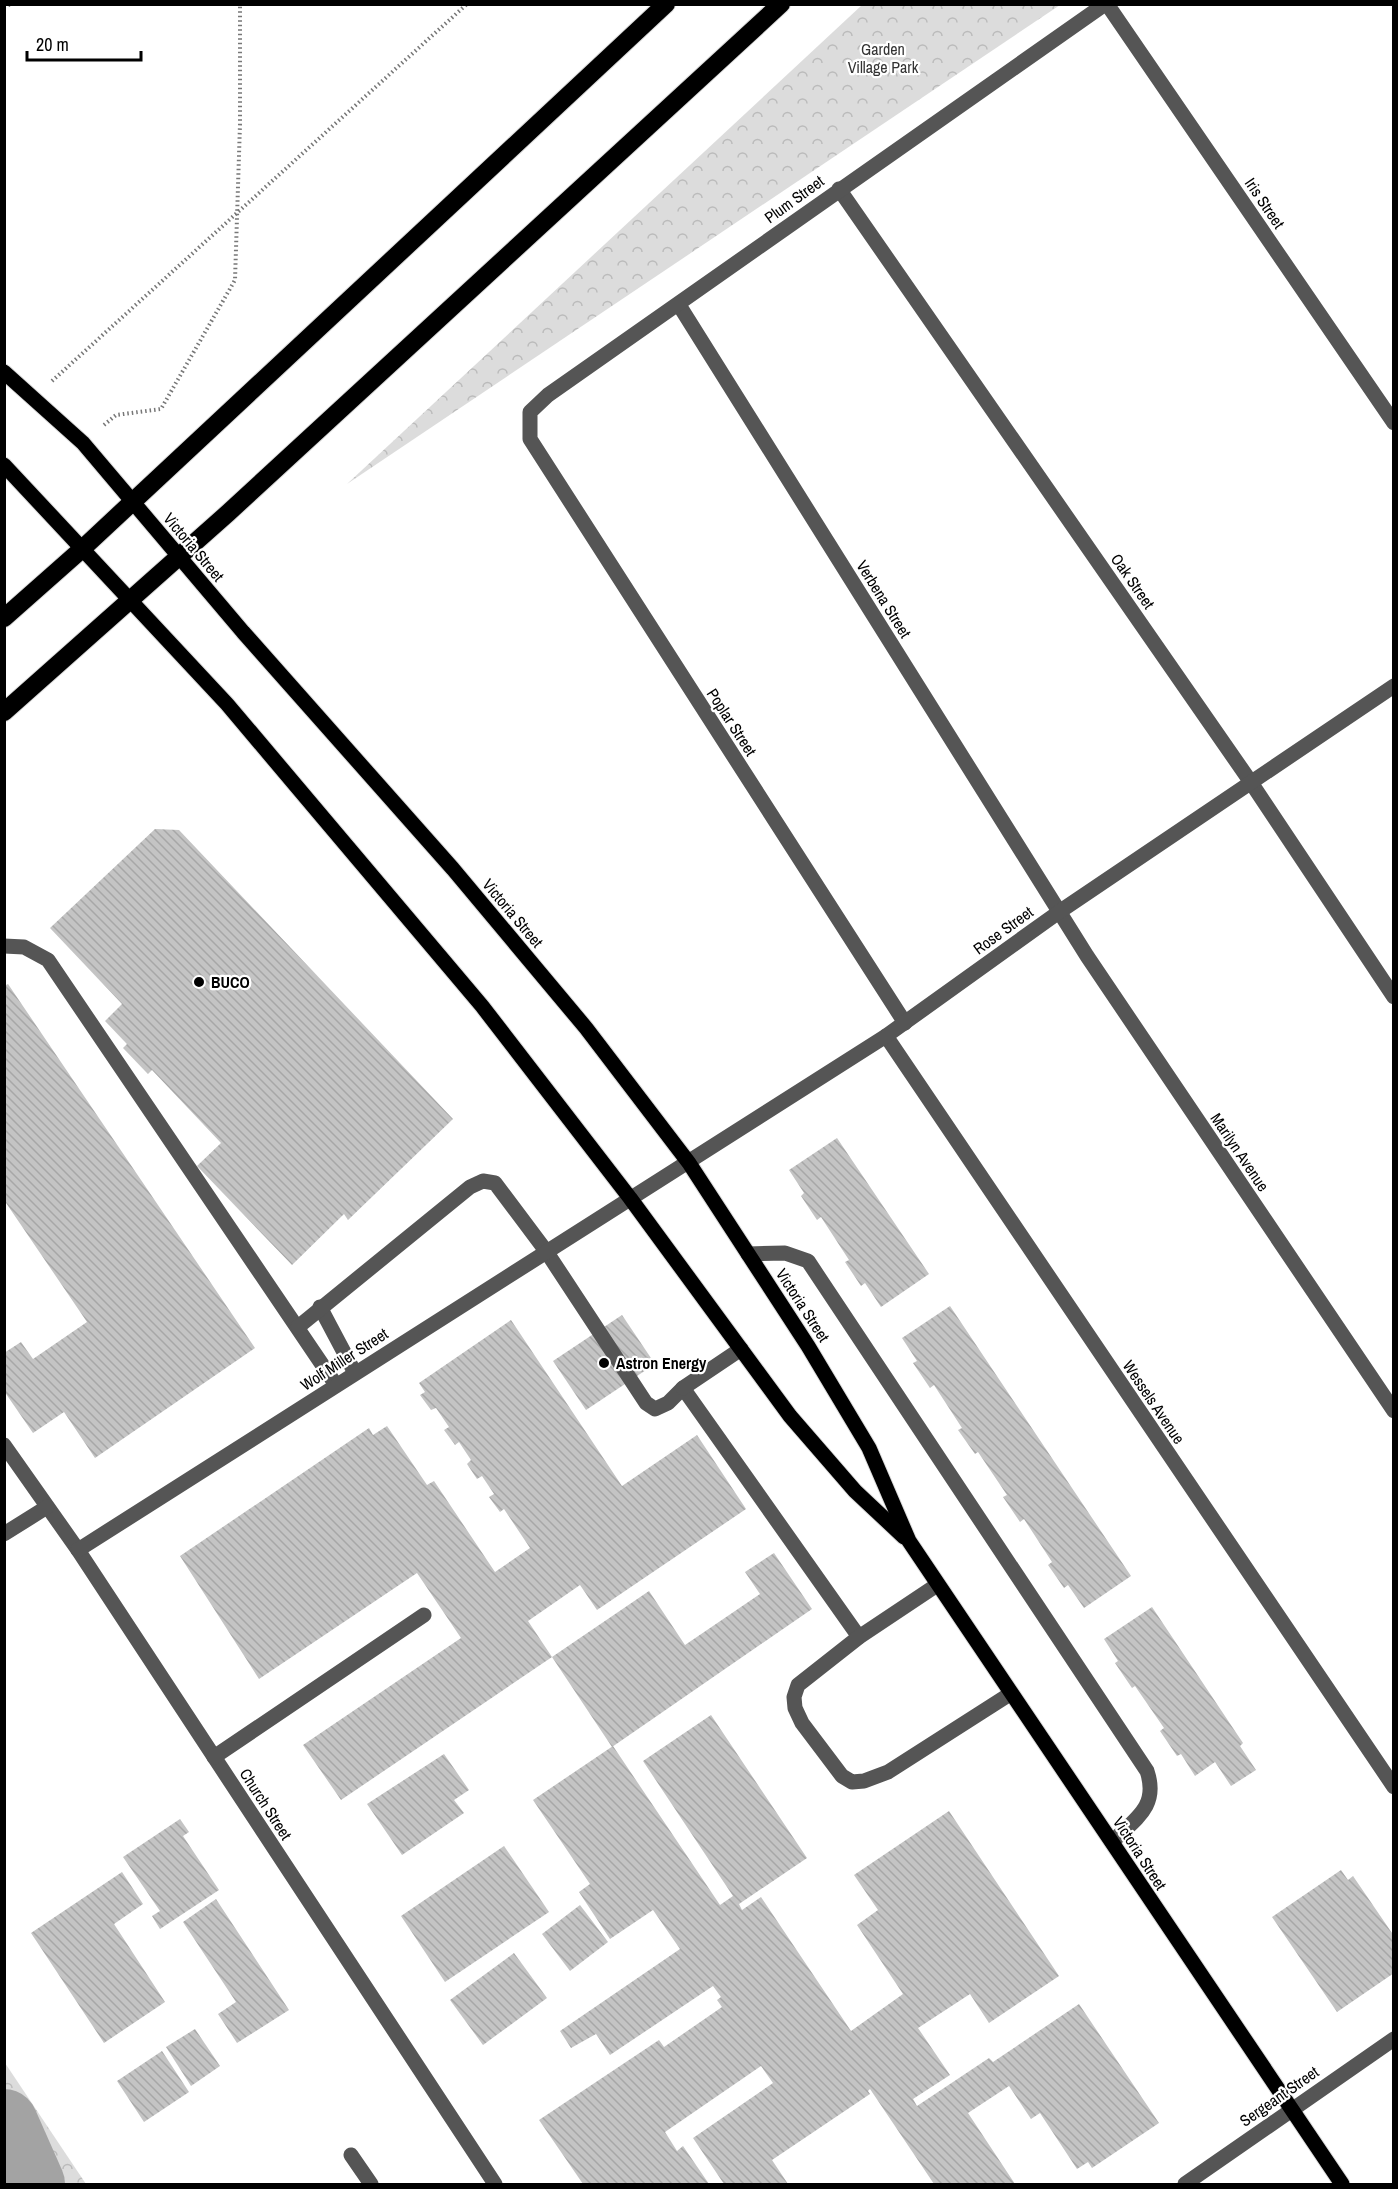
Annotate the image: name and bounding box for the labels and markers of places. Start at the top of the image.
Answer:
place label: BUCO [211,971,250,993]
marker: BUCO [192,975,206,989]
place label: Astron Energy [616,1352,707,1374]
marker: Astron Energy [597,1356,611,1370]

